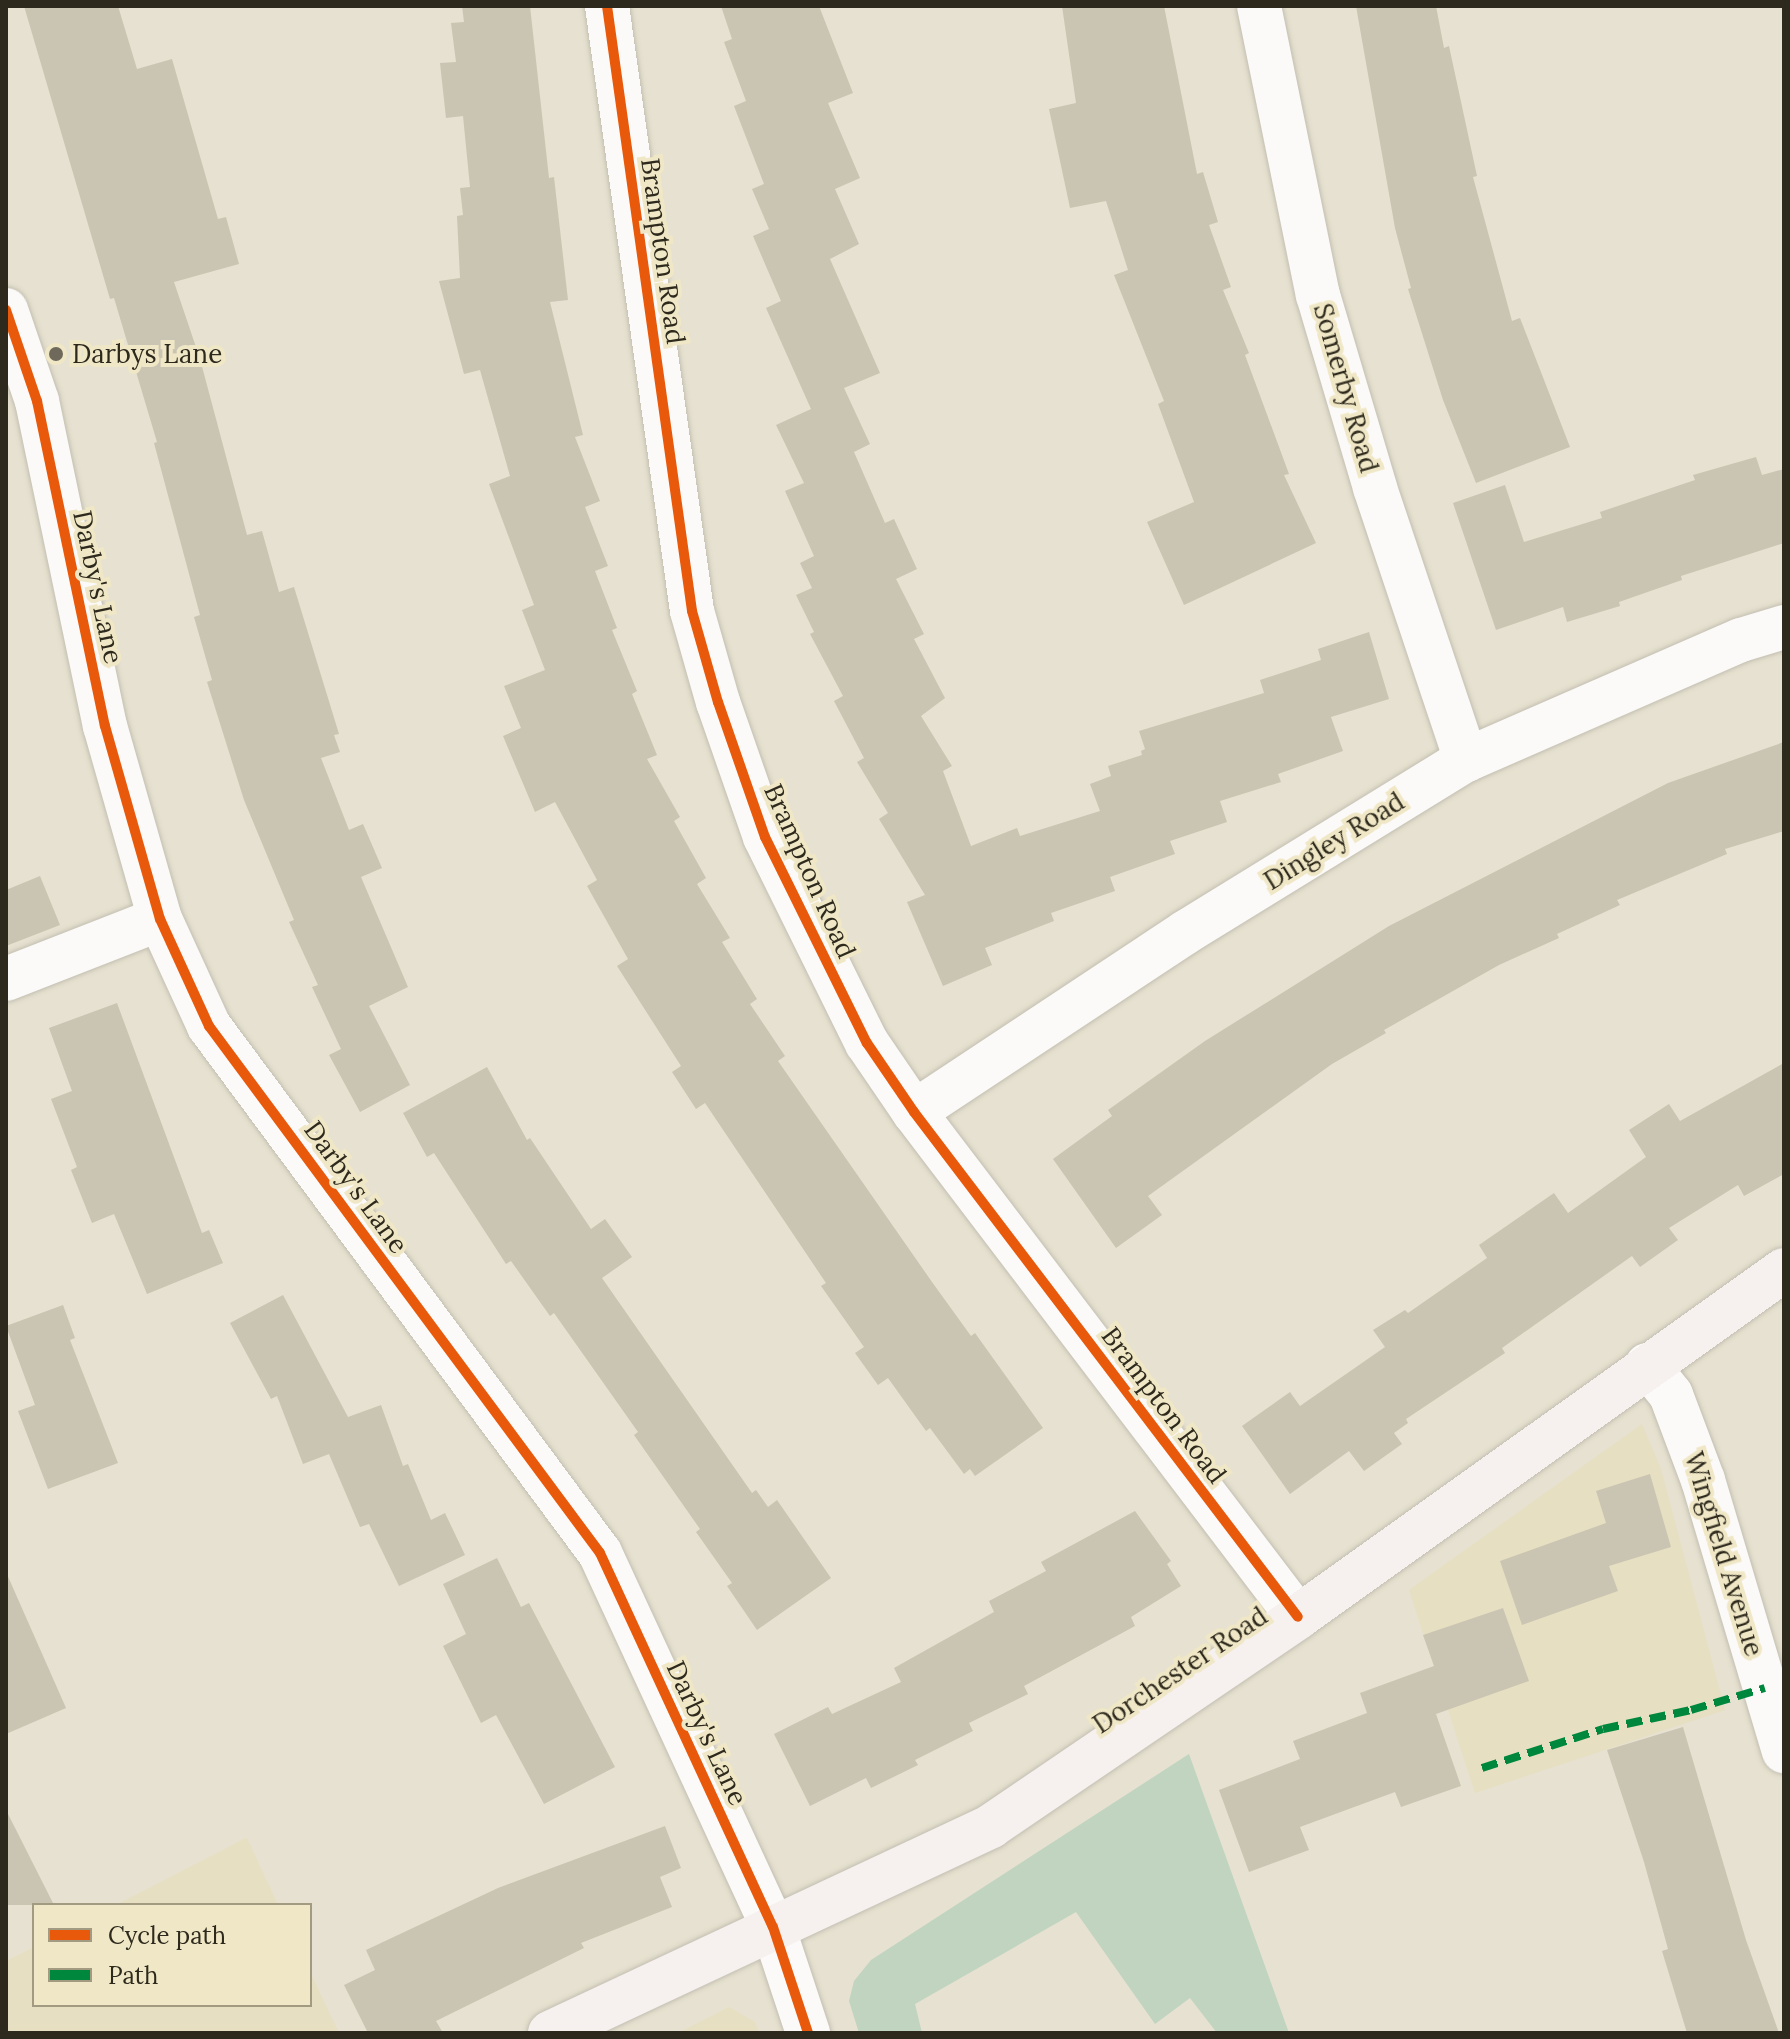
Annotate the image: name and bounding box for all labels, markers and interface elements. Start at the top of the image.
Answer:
street label: Brampton Road [635,156,691,346]
street label: Somerby Road [1307,300,1385,476]
place label: Darbys Lane [72,338,222,370]
marker: Darbys Lane [47,345,65,363]
street label: Darby's Lane [67,508,129,666]
street label: Brampton Road [758,779,862,963]
street label: Dingley Road [1258,786,1410,896]
street label: Darby's Lane [298,1115,414,1259]
street label: Brampton Road [1095,1321,1233,1489]
street label: Wingfield Avenue [1678,1448,1770,1660]
street label: Dorchester Road [1087,1600,1273,1740]
street label: Darby's Lane [660,1656,754,1810]
legend [32,1903,312,2007]
text: Cycle path [108,1920,226,1951]
text: Path [108,1960,158,1991]

